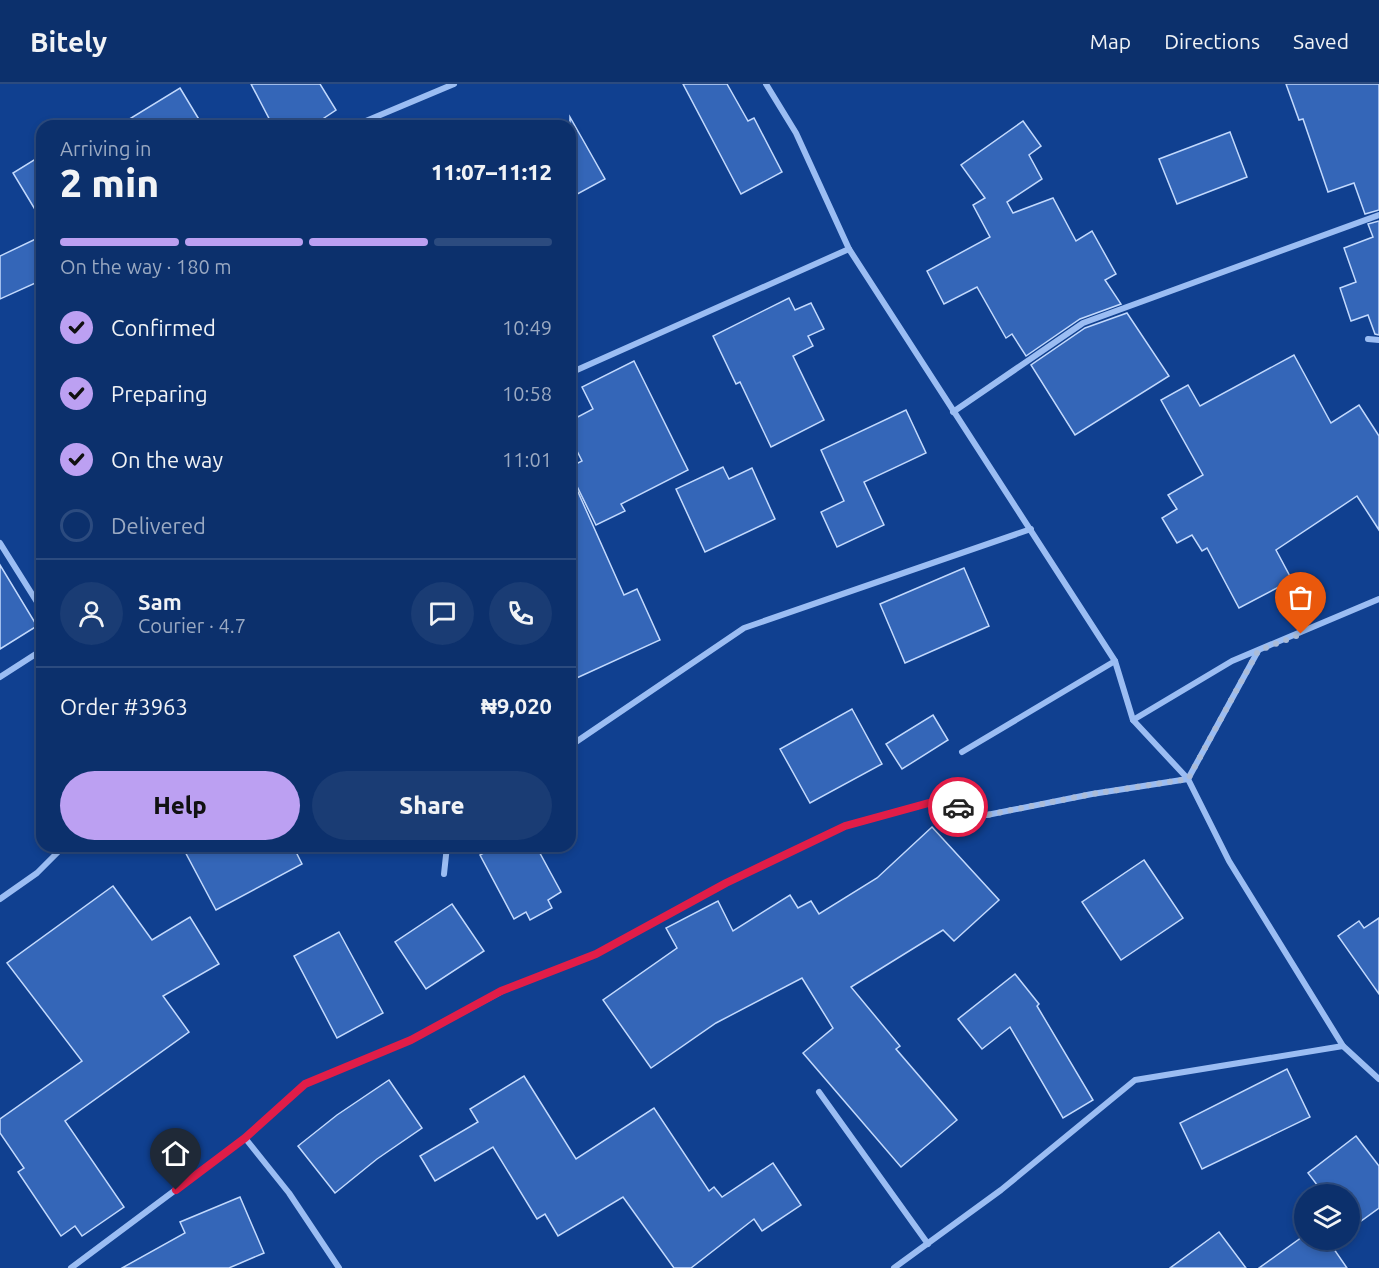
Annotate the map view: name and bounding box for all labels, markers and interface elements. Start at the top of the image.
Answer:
text: Bitely [30,26,107,57]
text: Map [1090,29,1131,53]
text: Directions [1164,29,1260,53]
text: Saved [1293,29,1349,53]
text: Arriving in [60,137,151,160]
text: 11:07–11:12 [431,159,552,184]
text: 2 min [60,161,159,204]
text: On the way · 180 m [60,255,232,278]
icon: check [60,311,93,344]
text: Confirmed [111,315,216,340]
text: 10:49 [502,316,552,339]
icon: check [60,377,93,410]
text: Preparing [111,381,208,406]
text: 10:58 [502,382,552,405]
icon: check [60,443,93,476]
text: On the way [111,447,223,472]
text: 11:01 [502,448,552,471]
text: Delivered [111,513,206,538]
pin [1275,572,1326,634]
icon: bag [1284,581,1317,614]
button: person [60,582,123,645]
button: chat [411,582,474,645]
button: phone [489,582,552,645]
text: Sam [138,589,182,614]
text: Courier · 4.7 [138,614,246,637]
text: ₦9,020 [481,693,552,718]
text: Order #3963 [60,694,188,719]
button: Help [60,771,300,840]
button: Share [312,771,552,840]
courier [928,777,988,837]
icon: car [942,791,975,824]
pin [150,1128,201,1190]
icon: home [159,1137,192,1170]
map controls [1294,1184,1360,1250]
button: layers [1294,1184,1360,1250]

